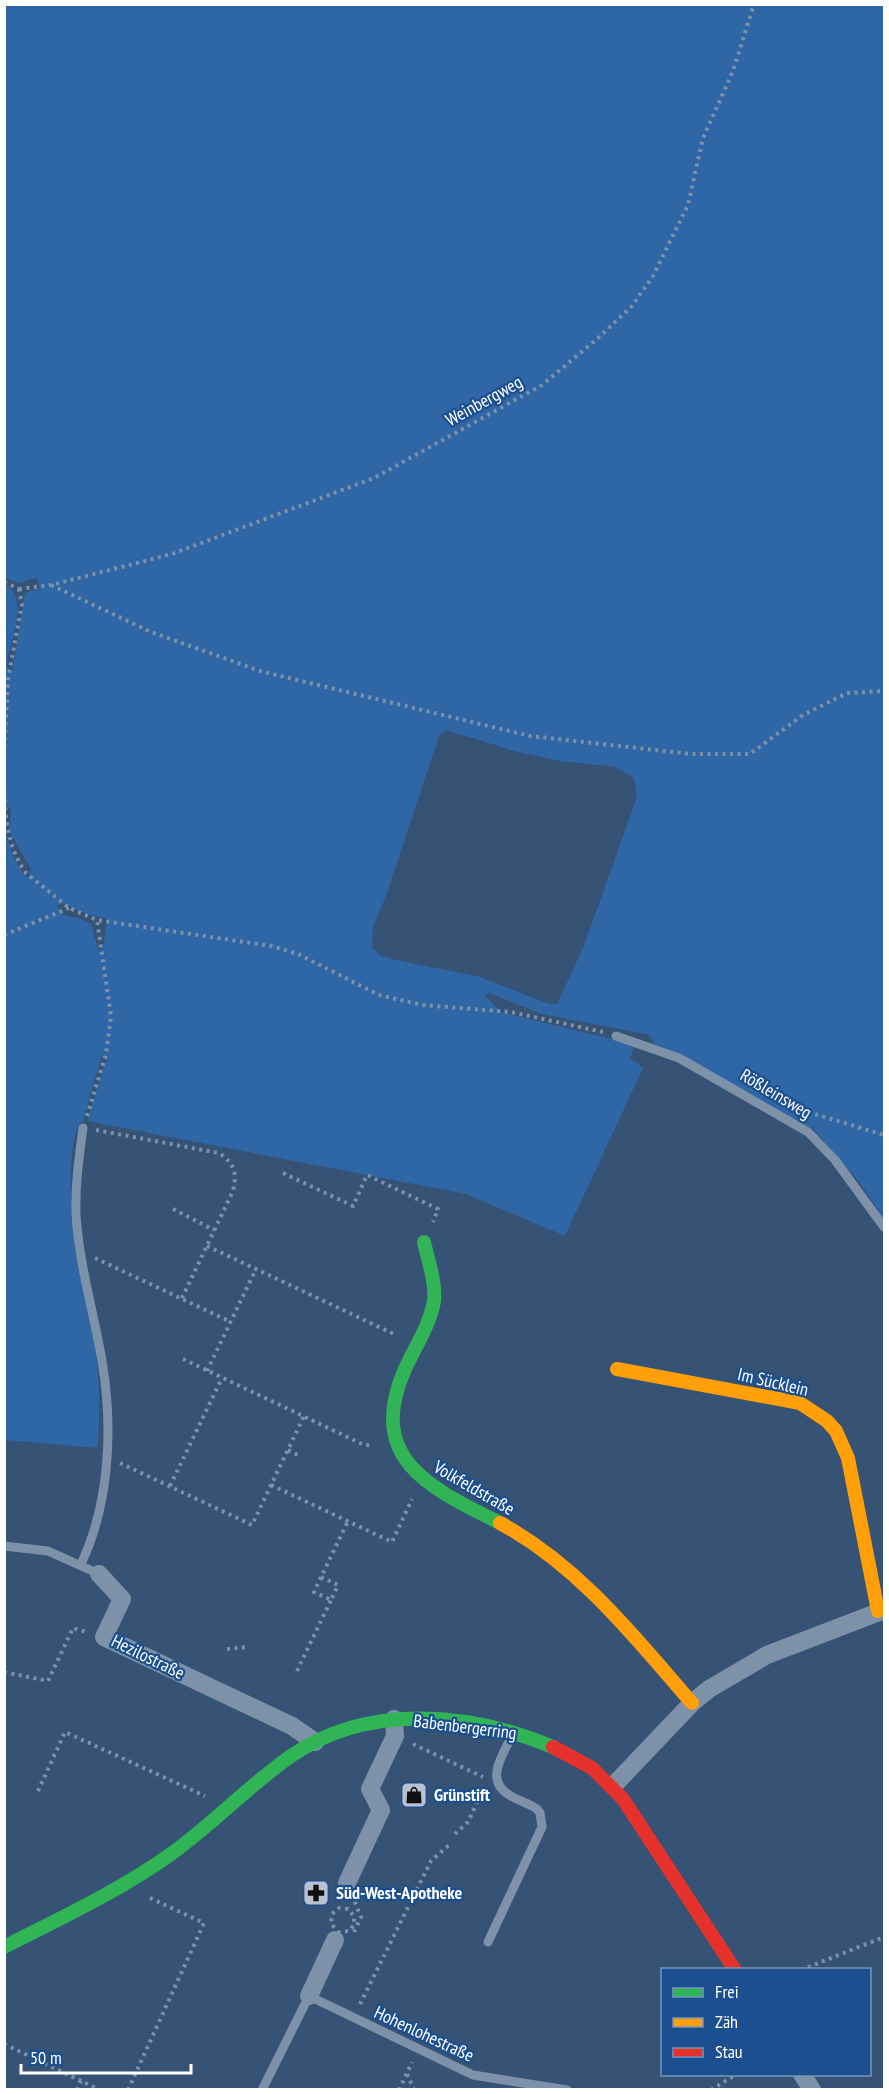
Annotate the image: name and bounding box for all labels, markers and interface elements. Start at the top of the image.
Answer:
street label: Weinbergweg [441,370,526,431]
street label: Rößleinsweg [736,1063,816,1124]
street label: Im Sücklein [735,1362,811,1401]
street label: Volkfeldstraße [429,1455,519,1520]
street label: Hezilostraße [108,1629,189,1684]
street label: Babenbergerring [412,1709,518,1744]
shop icon: Grünstift [399,1780,429,1810]
place label: Grünstift [434,1783,491,1806]
pharmacy icon: Süd-West-Apotheke [301,1878,331,1908]
place label: Süd-West-Apotheke [336,1881,462,1904]
legend [661,1968,871,2076]
text: Frei [715,1980,739,2003]
street label: Hohenlohestraße [371,2000,478,2067]
text: Zäh [715,2010,738,2033]
scale bar [21,2037,190,2075]
text: Stau [715,2040,743,2063]
text: 50 m [30,2046,62,2069]

